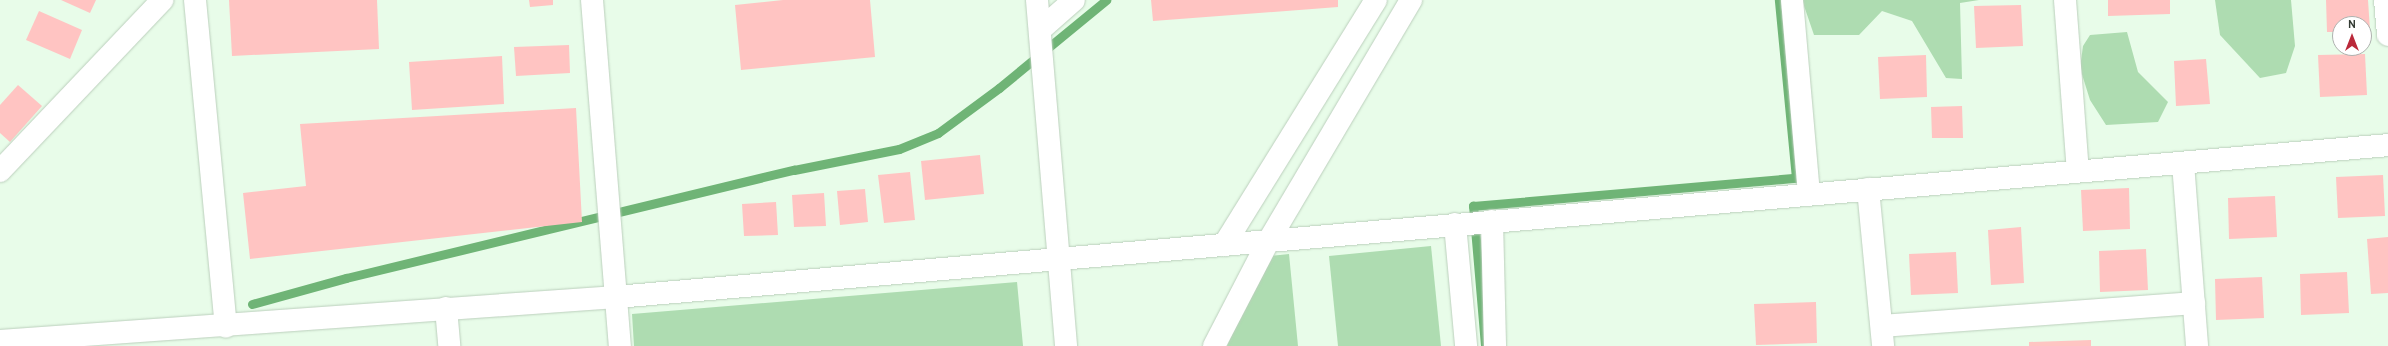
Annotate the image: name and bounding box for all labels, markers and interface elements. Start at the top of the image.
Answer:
north arrow [2332,16,2372,56]
text: N [2348,18,2356,32]

